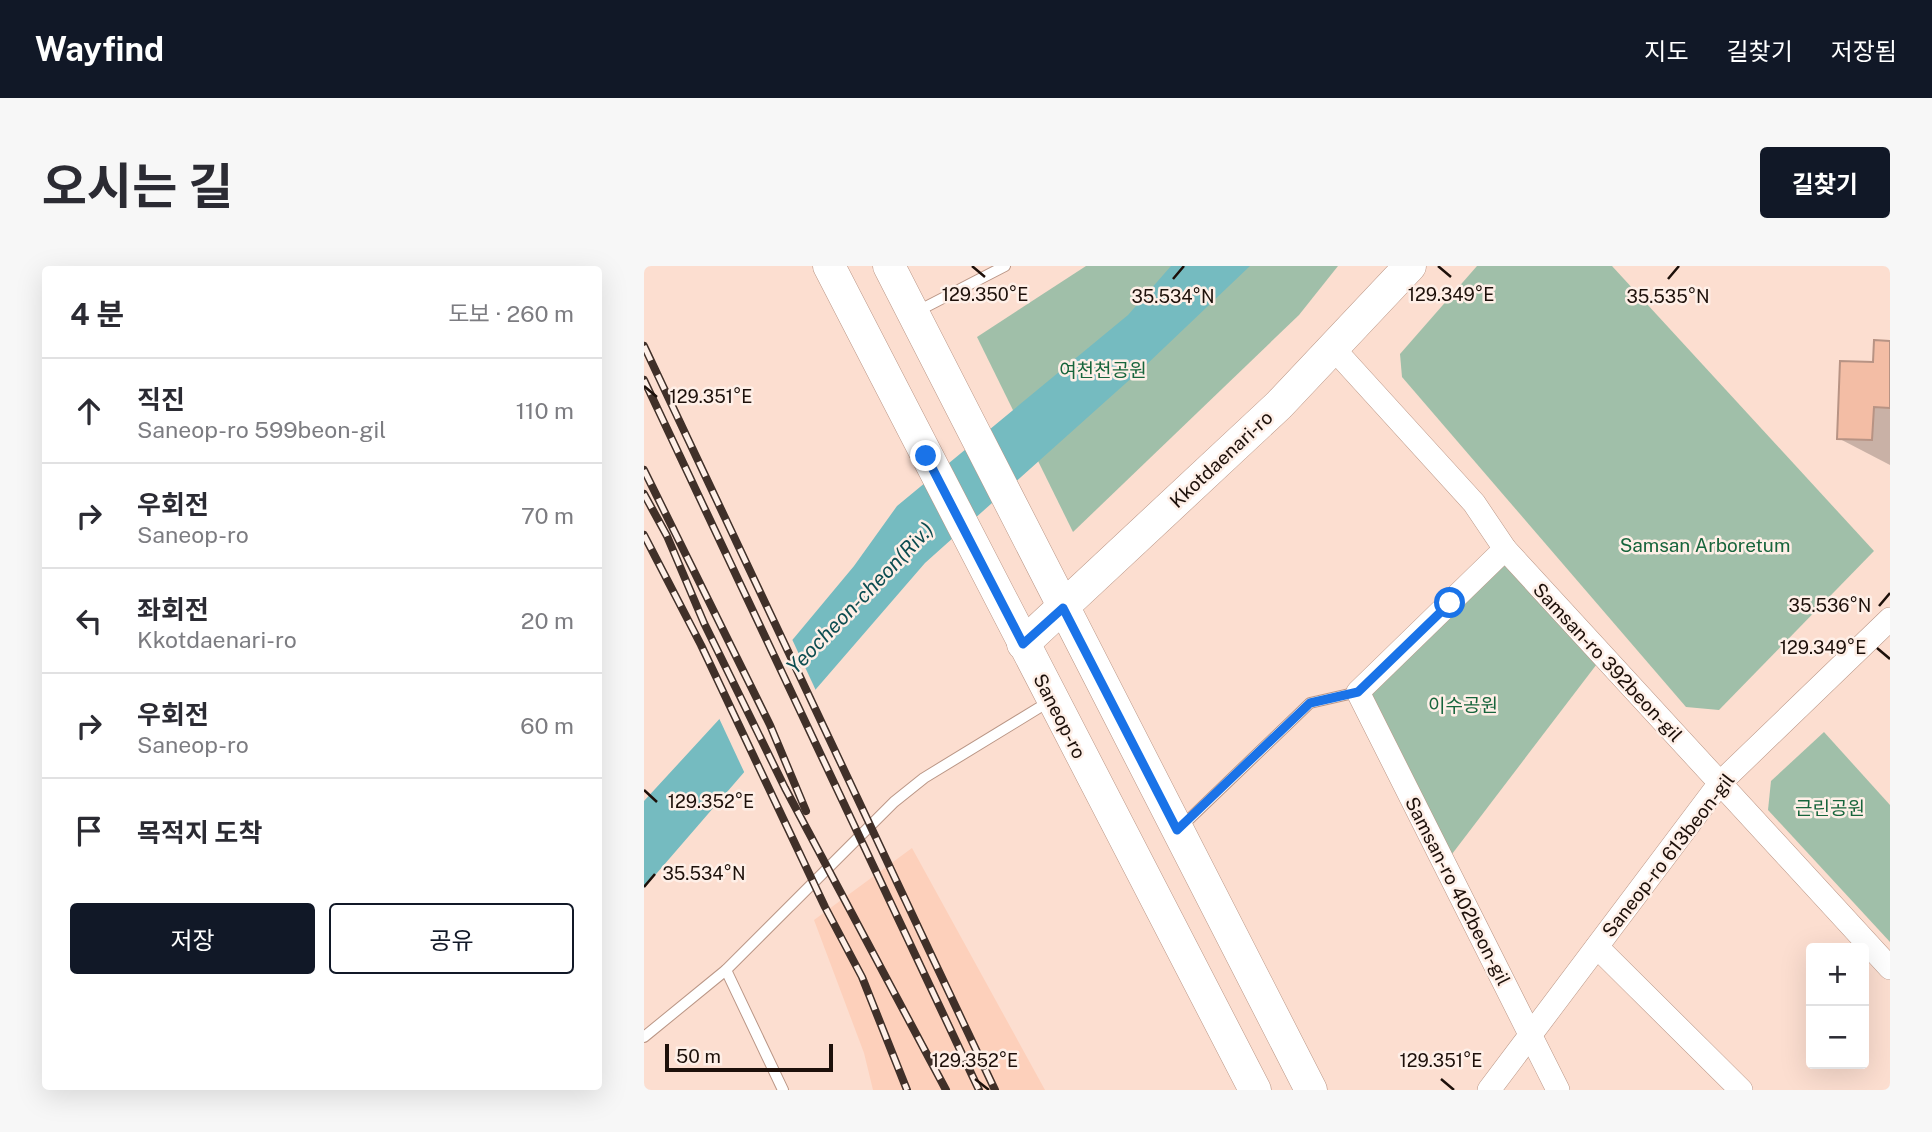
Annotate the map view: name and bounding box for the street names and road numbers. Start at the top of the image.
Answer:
street label: Kkotdaenari-ro [1165,406,1277,512]
street label: Samsan-ro 392beon-gil [1529,578,1687,746]
street label: Saneop-ro [1029,670,1091,762]
street label: Saneop-ro 613beon-gil [1597,769,1739,941]
street label: Samsan-ro 402beon-gil [1401,793,1515,989]

